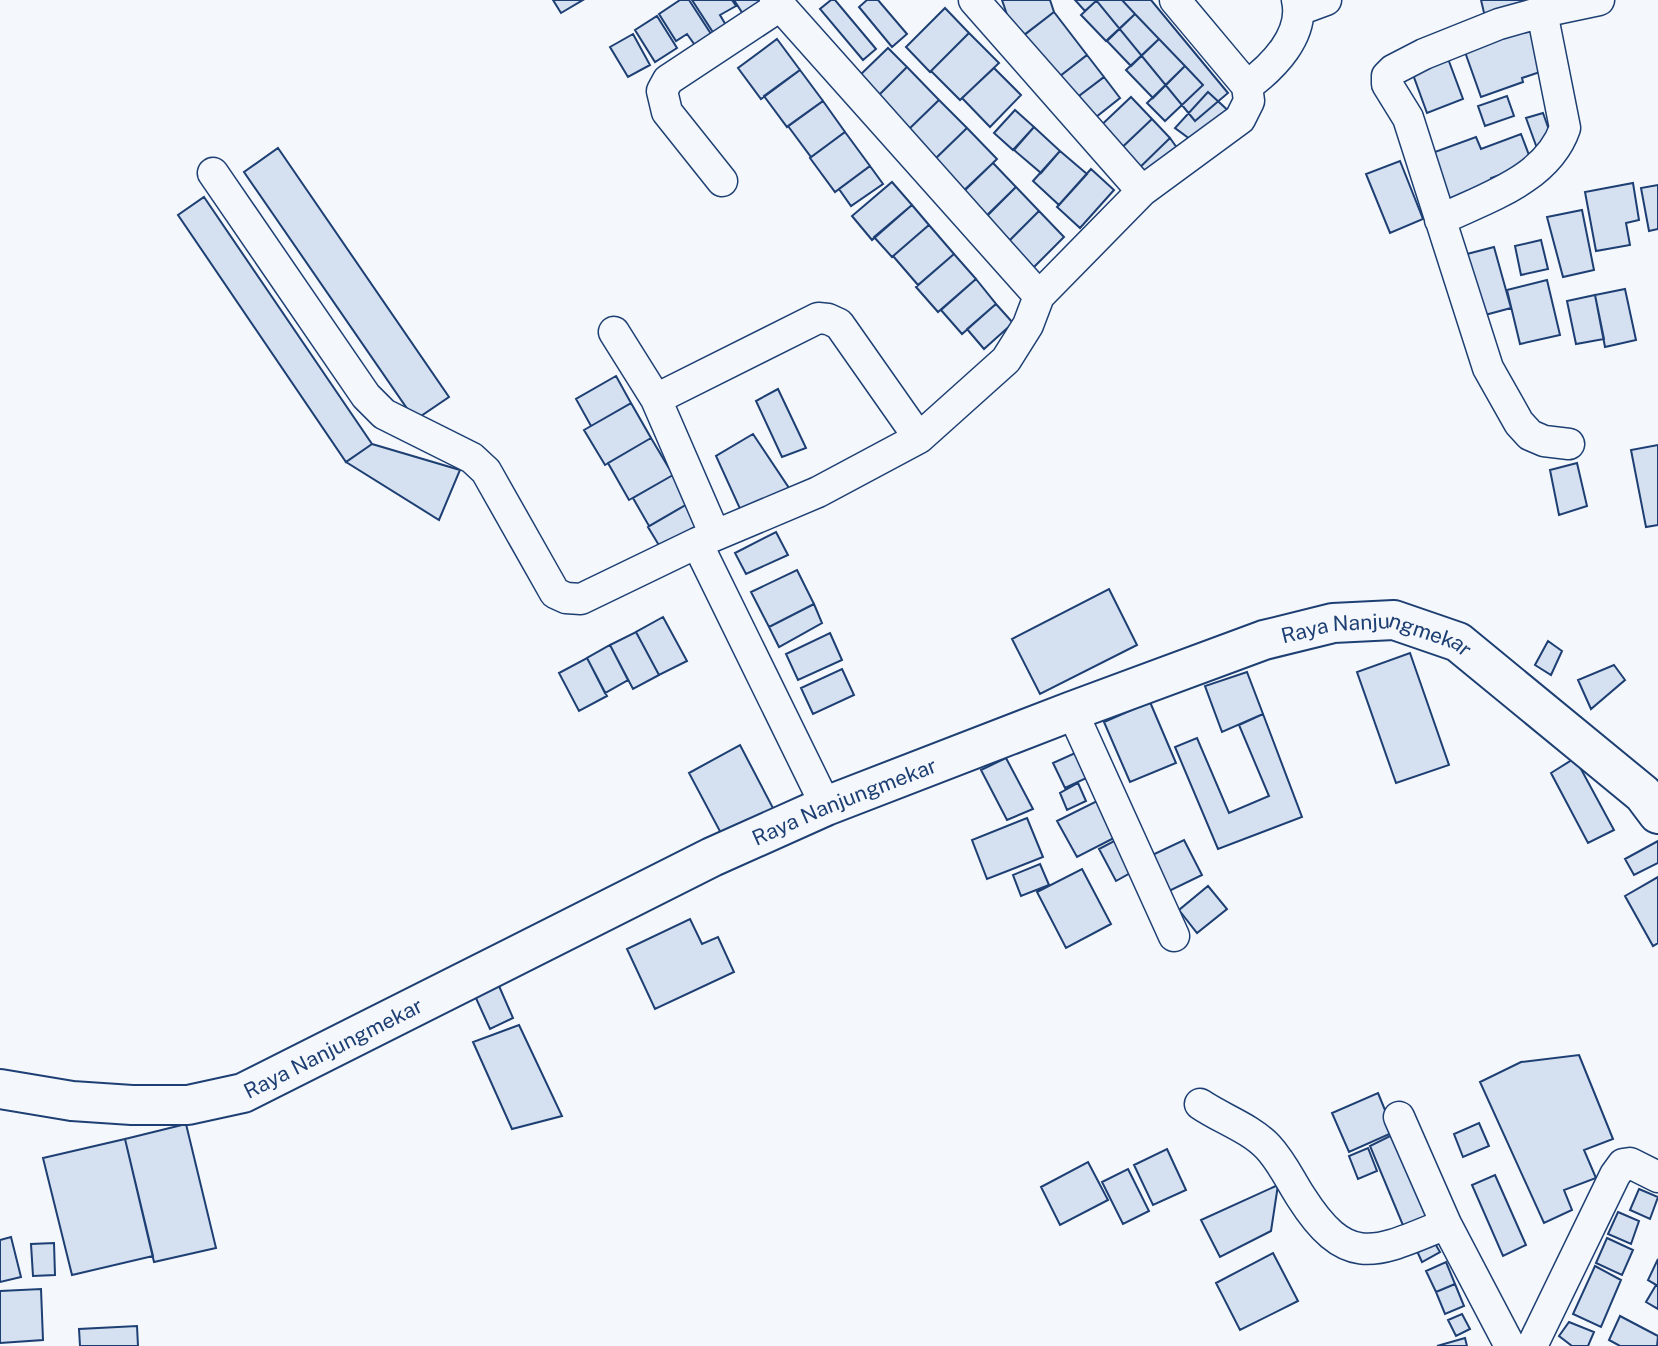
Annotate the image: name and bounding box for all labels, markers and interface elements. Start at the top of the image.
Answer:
street label: Raya Nanjungmekar [1278,607,1477,661]
street label: Raya Nanjungmekar [748,752,940,850]
street label: Raya Nanjungmekar [239,992,426,1103]

